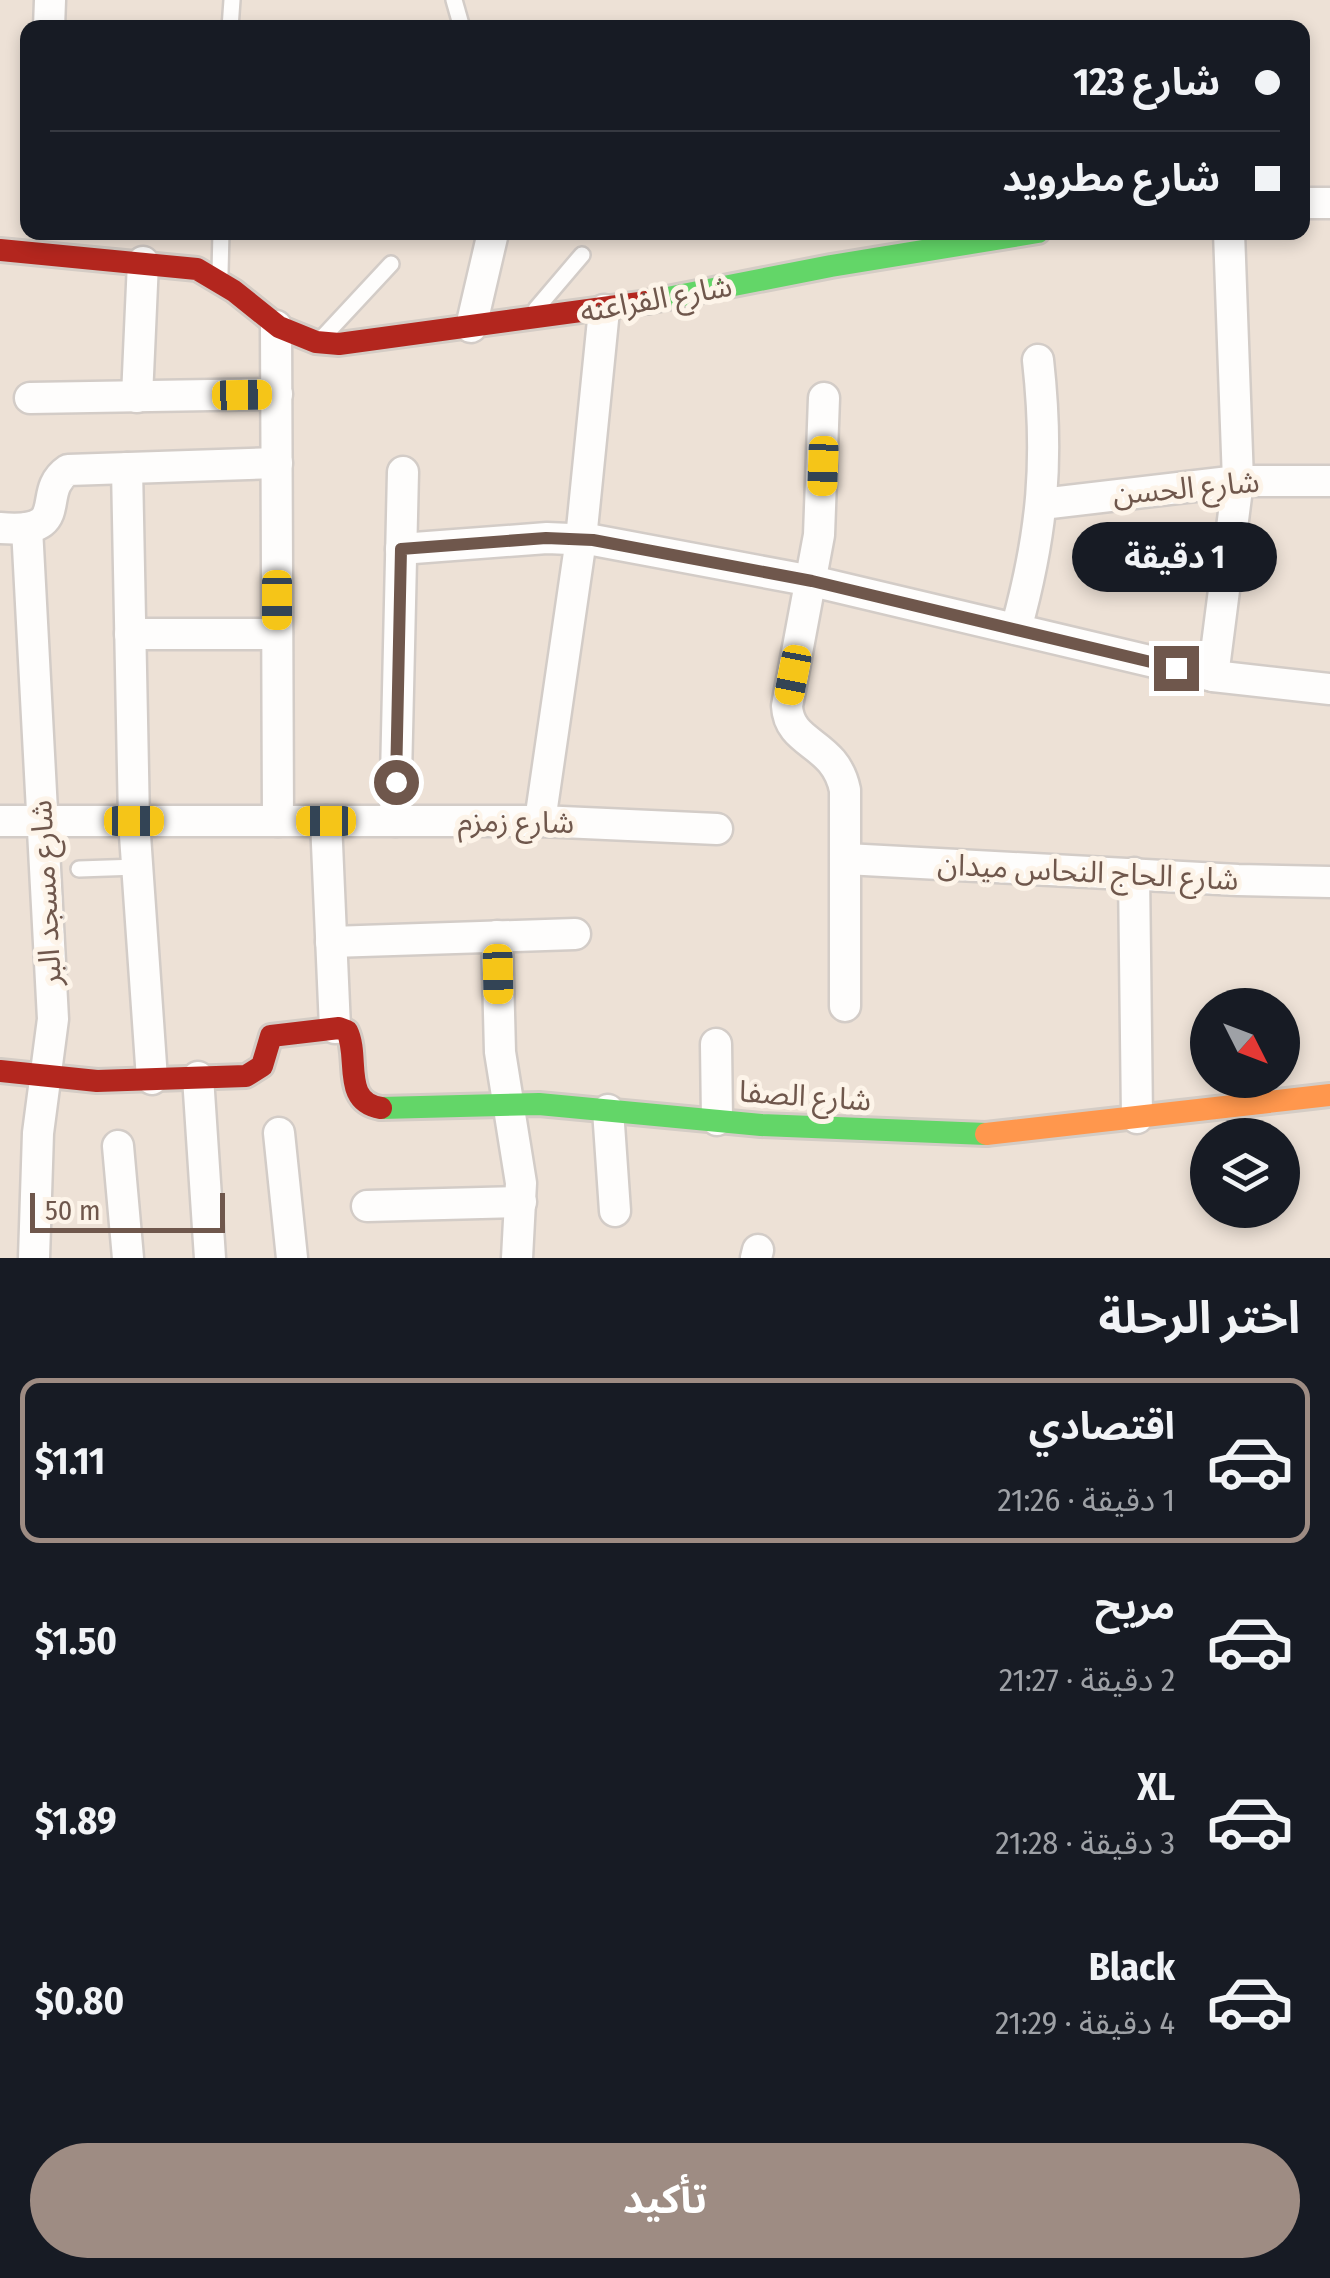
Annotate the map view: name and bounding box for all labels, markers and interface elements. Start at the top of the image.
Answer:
text: شارع 123 [1073,59,1220,105]
text: شارع مطرويد [1002,155,1220,201]
street label: شارع الفراعنه [577,268,735,334]
car [212,379,272,411]
car [807,435,839,497]
street label: شارع الحسن [1111,464,1261,516]
callout: 1 دقيقة [1074,523,1278,593]
text: 1 دقيقة [1124,538,1225,576]
car [262,570,292,630]
car [773,643,813,707]
route end [1154,646,1199,691]
route start [374,760,419,805]
street label: شارع مسجد البر [23,799,73,988]
street label: شارع زمزم [457,803,574,845]
car [104,806,164,836]
car [296,806,356,836]
street label: شارع الحاج النحاس ميدان [936,846,1239,902]
car [482,944,514,1004]
north arrow [1190,988,1300,1098]
map controls [1190,988,1300,1228]
street label: شارع الصفا [737,1073,872,1123]
button: layers [1190,1118,1300,1228]
scale bar [30,1188,225,1232]
text: 50 m [45,1194,101,1227]
text: اختر الرحلة [1098,1291,1300,1345]
text: اقتصادي [1029,1403,1175,1449]
icon: car [1205,1416,1295,1506]
text: $1.11 [35,1438,105,1484]
text: 1 دقيقة · 21:26 [998,1481,1175,1519]
text: مريح [1095,1583,1175,1629]
icon: car [1205,1596,1295,1686]
text: $1.50 [35,1618,117,1664]
text: 2 دقيقة · 21:27 [999,1661,1175,1699]
text: XL [1137,1764,1175,1810]
icon: car [1205,1776,1295,1866]
text: $1.89 [35,1798,117,1844]
text: 3 دقيقة · 21:28 [996,1824,1175,1862]
text: Black [1089,1944,1175,1990]
icon: car [1205,1956,1295,2046]
text: $0.80 [35,1978,124,2024]
text: 4 دقيقة · 21:29 [995,2004,1175,2042]
button: تأكيد [30,2143,1300,2258]

